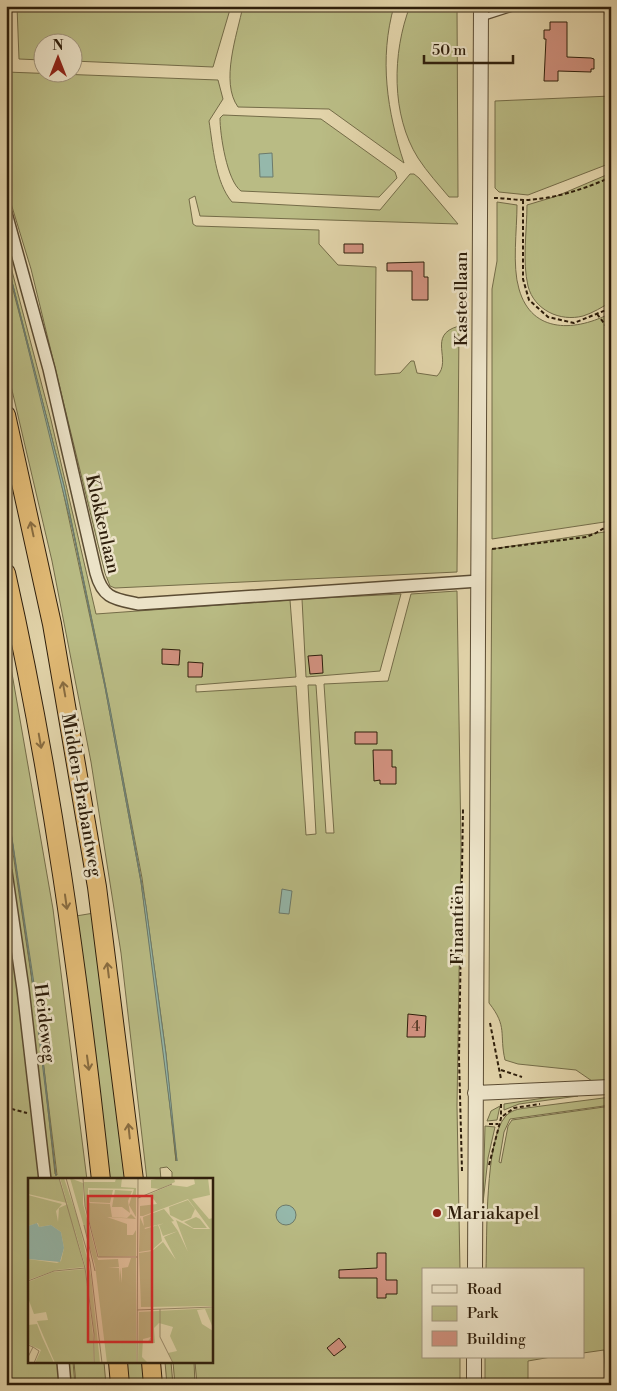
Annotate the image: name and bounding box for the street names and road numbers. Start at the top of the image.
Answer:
street label: Kasteellaan [450,251,473,347]
street label: Klokkenlaan [80,472,125,576]
street label: Midden-Brabantweg [56,711,107,879]
street label: Finantiën [446,885,469,965]
street label: Heideweg [28,982,61,1065]

